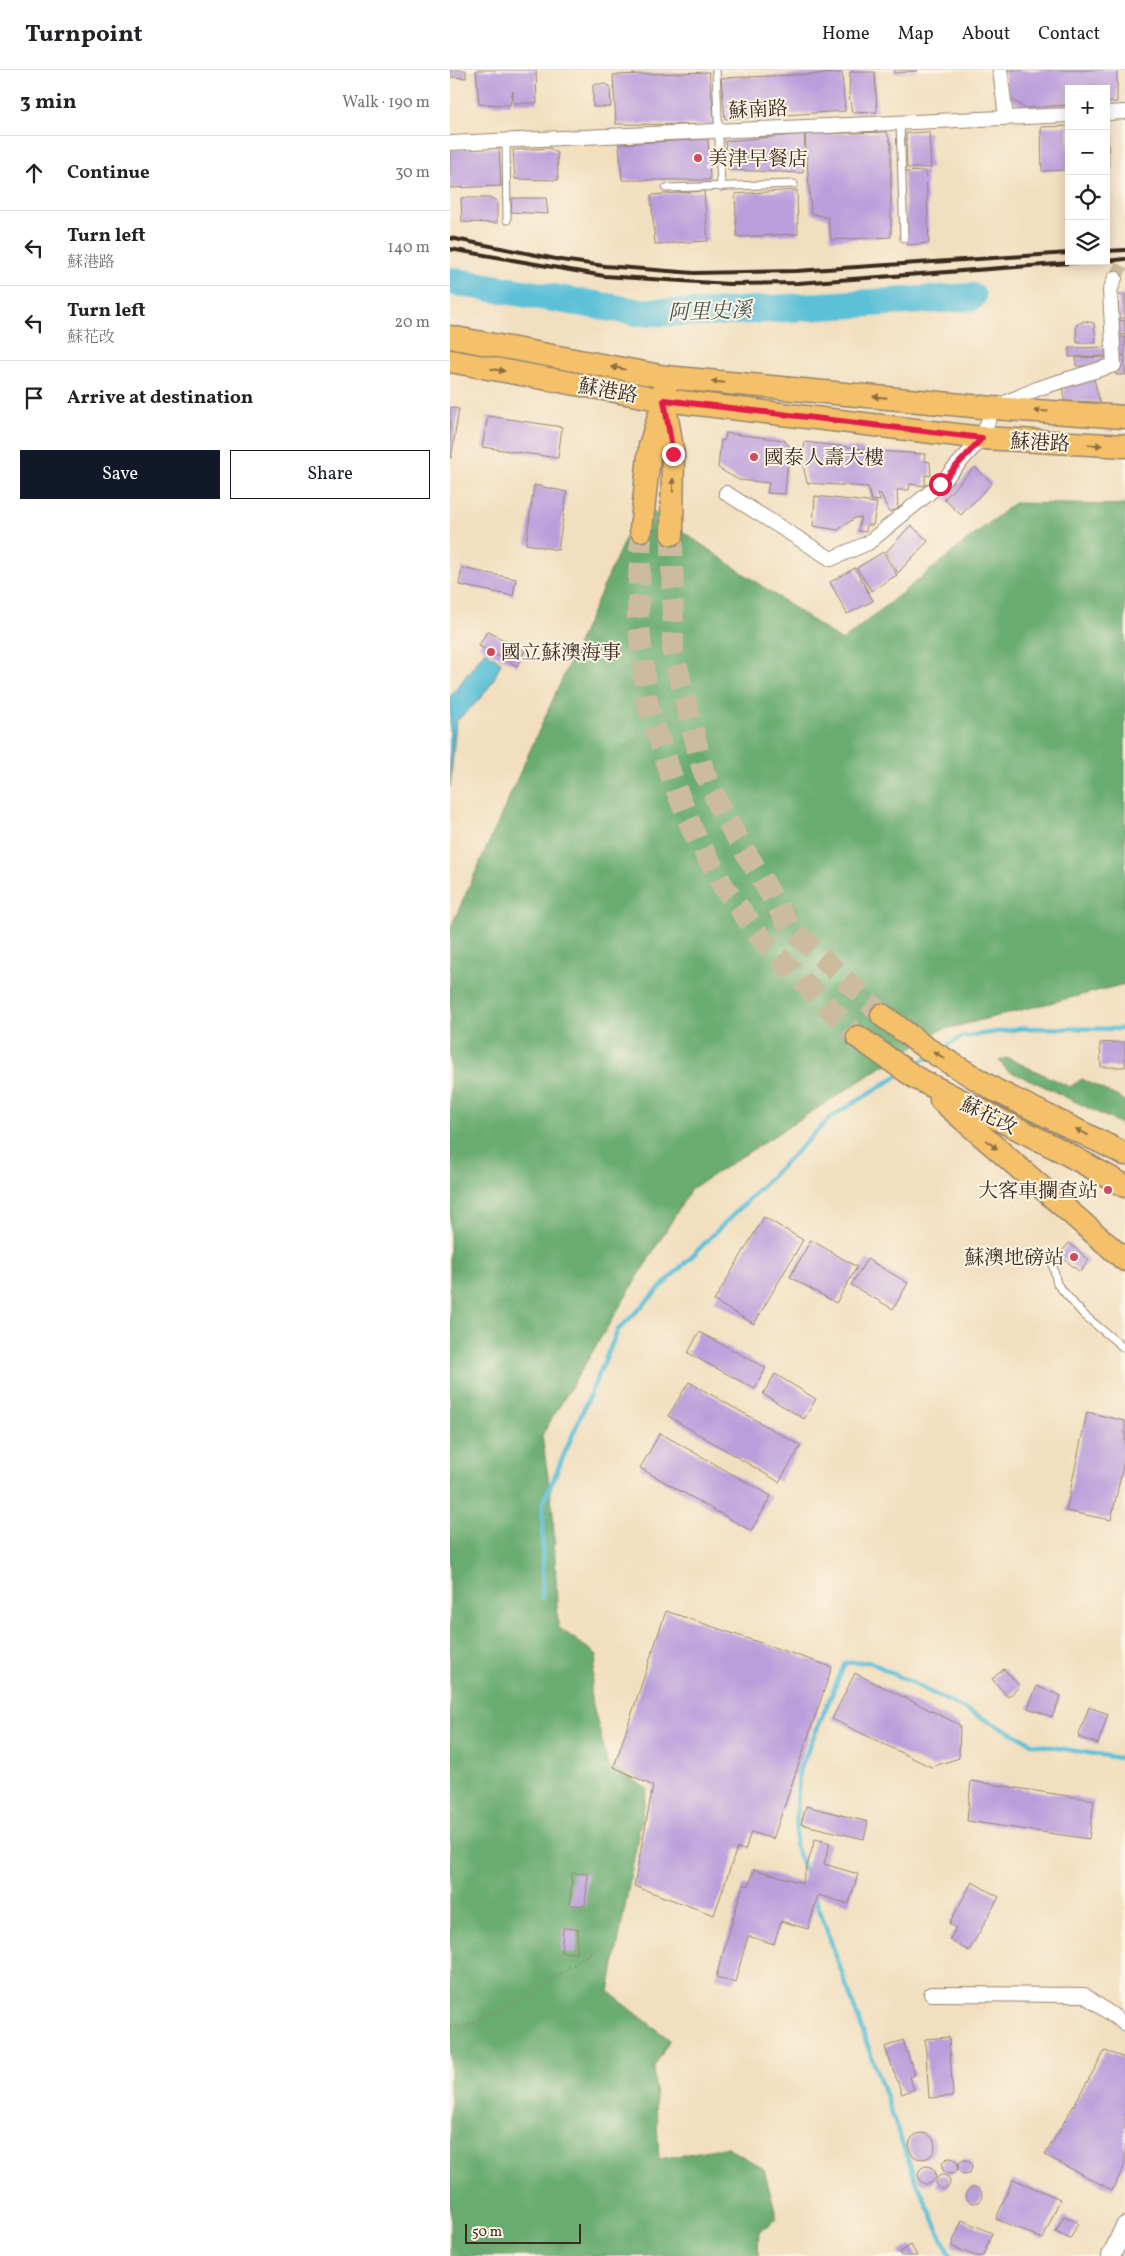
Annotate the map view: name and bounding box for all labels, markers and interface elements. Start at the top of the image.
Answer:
text: Turnpoint [25,18,143,52]
text: Home [822,22,870,47]
text: Map [898,22,934,47]
text: About [962,22,1010,47]
text: Contact [1038,22,1100,47]
map controls [1065,85,1110,265]
button: + [1065,85,1110,130]
text: 3 min [20,88,76,117]
text: Walk · 190 m [342,92,430,114]
street label: 蘇南路 [727,95,789,127]
button: − [1065,130,1110,175]
place label: 美津早餐店 [708,146,808,174]
marker: 美津早餐店 [692,152,704,164]
icon: ahead [20,159,48,187]
text: Continue [67,160,150,186]
text: 30 m [395,162,430,184]
button: locate [1065,175,1110,220]
button: layers [1065,220,1110,265]
text: Turn left [67,223,146,249]
icon: left [20,234,48,262]
text: 140 m [388,237,430,259]
text: 蘇港路 [67,252,115,274]
water label: 阿里史溪 [668,296,755,328]
text: Turn left [67,298,146,324]
icon: left [20,309,48,337]
text: 20 m [395,312,430,334]
text: 蘇花改 [67,327,115,349]
one-way arrow [610,364,626,372]
one-way arrow [490,366,506,374]
street label: 蘇港路 [576,373,640,411]
one-way arrow [709,378,725,386]
icon: arrive [20,384,48,412]
text: Arrive at destination [67,385,253,411]
one-way arrow [871,393,887,401]
one-way arrow [1033,407,1049,415]
street label: 蘇港路 [1009,428,1071,460]
one-way arrow [1087,441,1103,449]
route end [662,443,685,466]
place label: 國泰人壽大樓 [764,445,884,473]
button: Save [20,450,220,499]
button: Share [230,450,430,499]
marker: 國泰人壽大樓 [748,451,760,463]
route start [929,473,952,496]
one-way arrow [669,477,677,493]
place label: 國立蘇澳海事 [501,640,621,668]
marker: 國立蘇澳海事 [485,646,497,658]
one-way arrow [932,1051,945,1060]
street label: 蘇花改 [955,1091,1021,1143]
one-way arrow [1075,1128,1089,1136]
one-way arrow [985,1139,998,1150]
place label: 大客車攔查站 [978,1178,1098,1206]
marker: 大客車攔查站 [1102,1184,1114,1196]
place label: 蘇澳地磅站 [964,1245,1064,1273]
marker: 蘇澳地磅站 [1068,1251,1080,1263]
scale bar [465,2221,581,2244]
text: 50 m [472,2223,502,2242]

